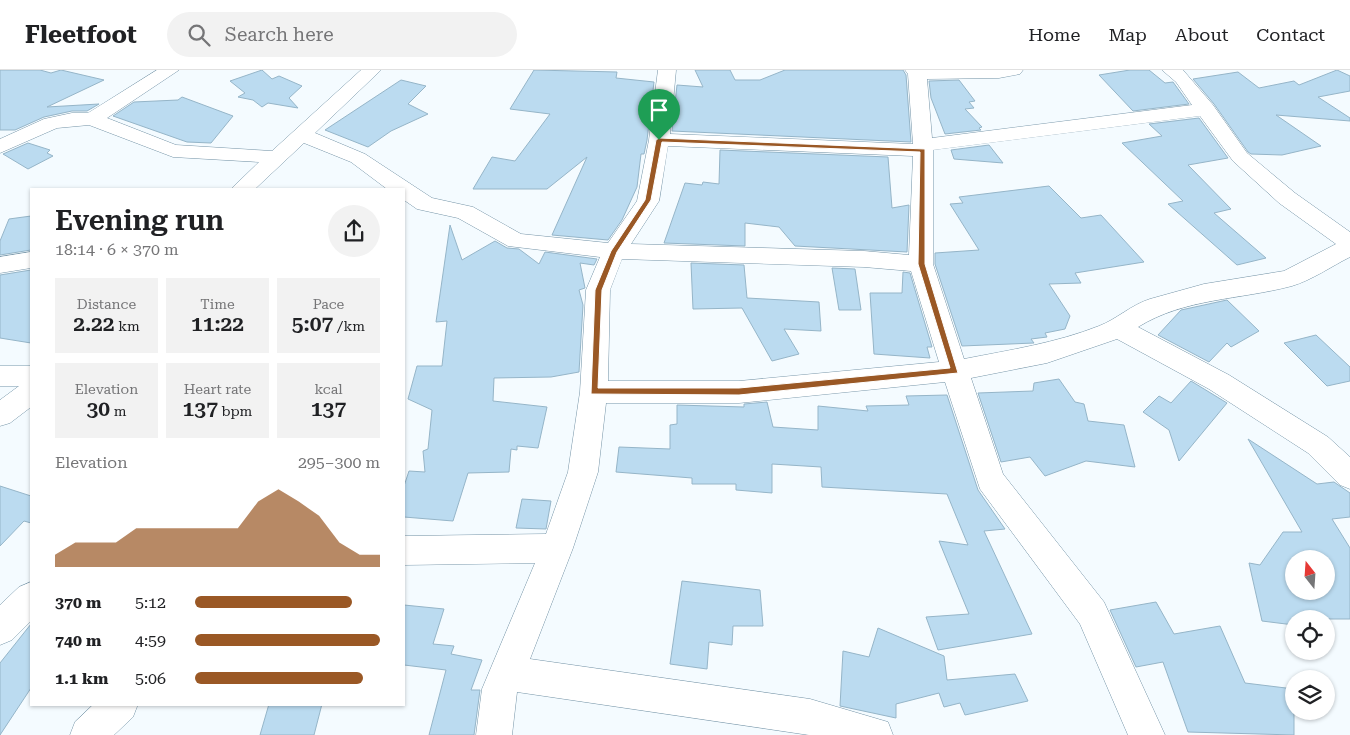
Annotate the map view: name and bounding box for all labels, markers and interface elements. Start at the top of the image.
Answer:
search box [167,12,517,57]
text: Fleetfoot [25,21,137,49]
icon: search [185,21,213,49]
text: Search here [225,23,334,46]
text: Home [1028,24,1080,45]
text: Map [1108,24,1147,45]
text: About [1175,24,1228,45]
text: Contact [1256,24,1325,45]
pin [638,89,680,140]
icon: arrive [645,96,673,124]
text: Evening run [55,204,224,237]
button: share [328,205,380,257]
text: 18:14 · 6 × 370 m [55,240,179,259]
text: Distance [77,296,136,312]
text: Time [200,296,235,312]
text: Pace [313,296,344,312]
text: 2.22 [73,312,115,336]
text: 11:22 [191,312,244,336]
text: 5:07 [292,312,333,336]
text: km [115,318,140,334]
text: /km [333,318,365,334]
text: Elevation [75,381,138,397]
text: Heart rate [184,381,251,397]
text: kcal [314,381,343,397]
text: 30 [87,397,110,421]
text: 137 [183,397,218,421]
text: 137 [311,397,346,421]
text: m [110,403,126,419]
text: bpm [218,403,252,419]
text: Elevation [55,453,128,472]
text: 295–300 m [298,453,380,472]
north arrow [1285,550,1335,600]
map controls [1285,550,1335,720]
text: 370 m [55,593,101,612]
text: 5:12 [135,593,166,612]
button: locate [1285,610,1335,660]
text: 740 m [55,631,101,650]
text: 4:59 [135,631,166,650]
text: 1.1 km [55,669,108,688]
text: 5:06 [135,669,166,688]
button: layers [1285,670,1335,720]

